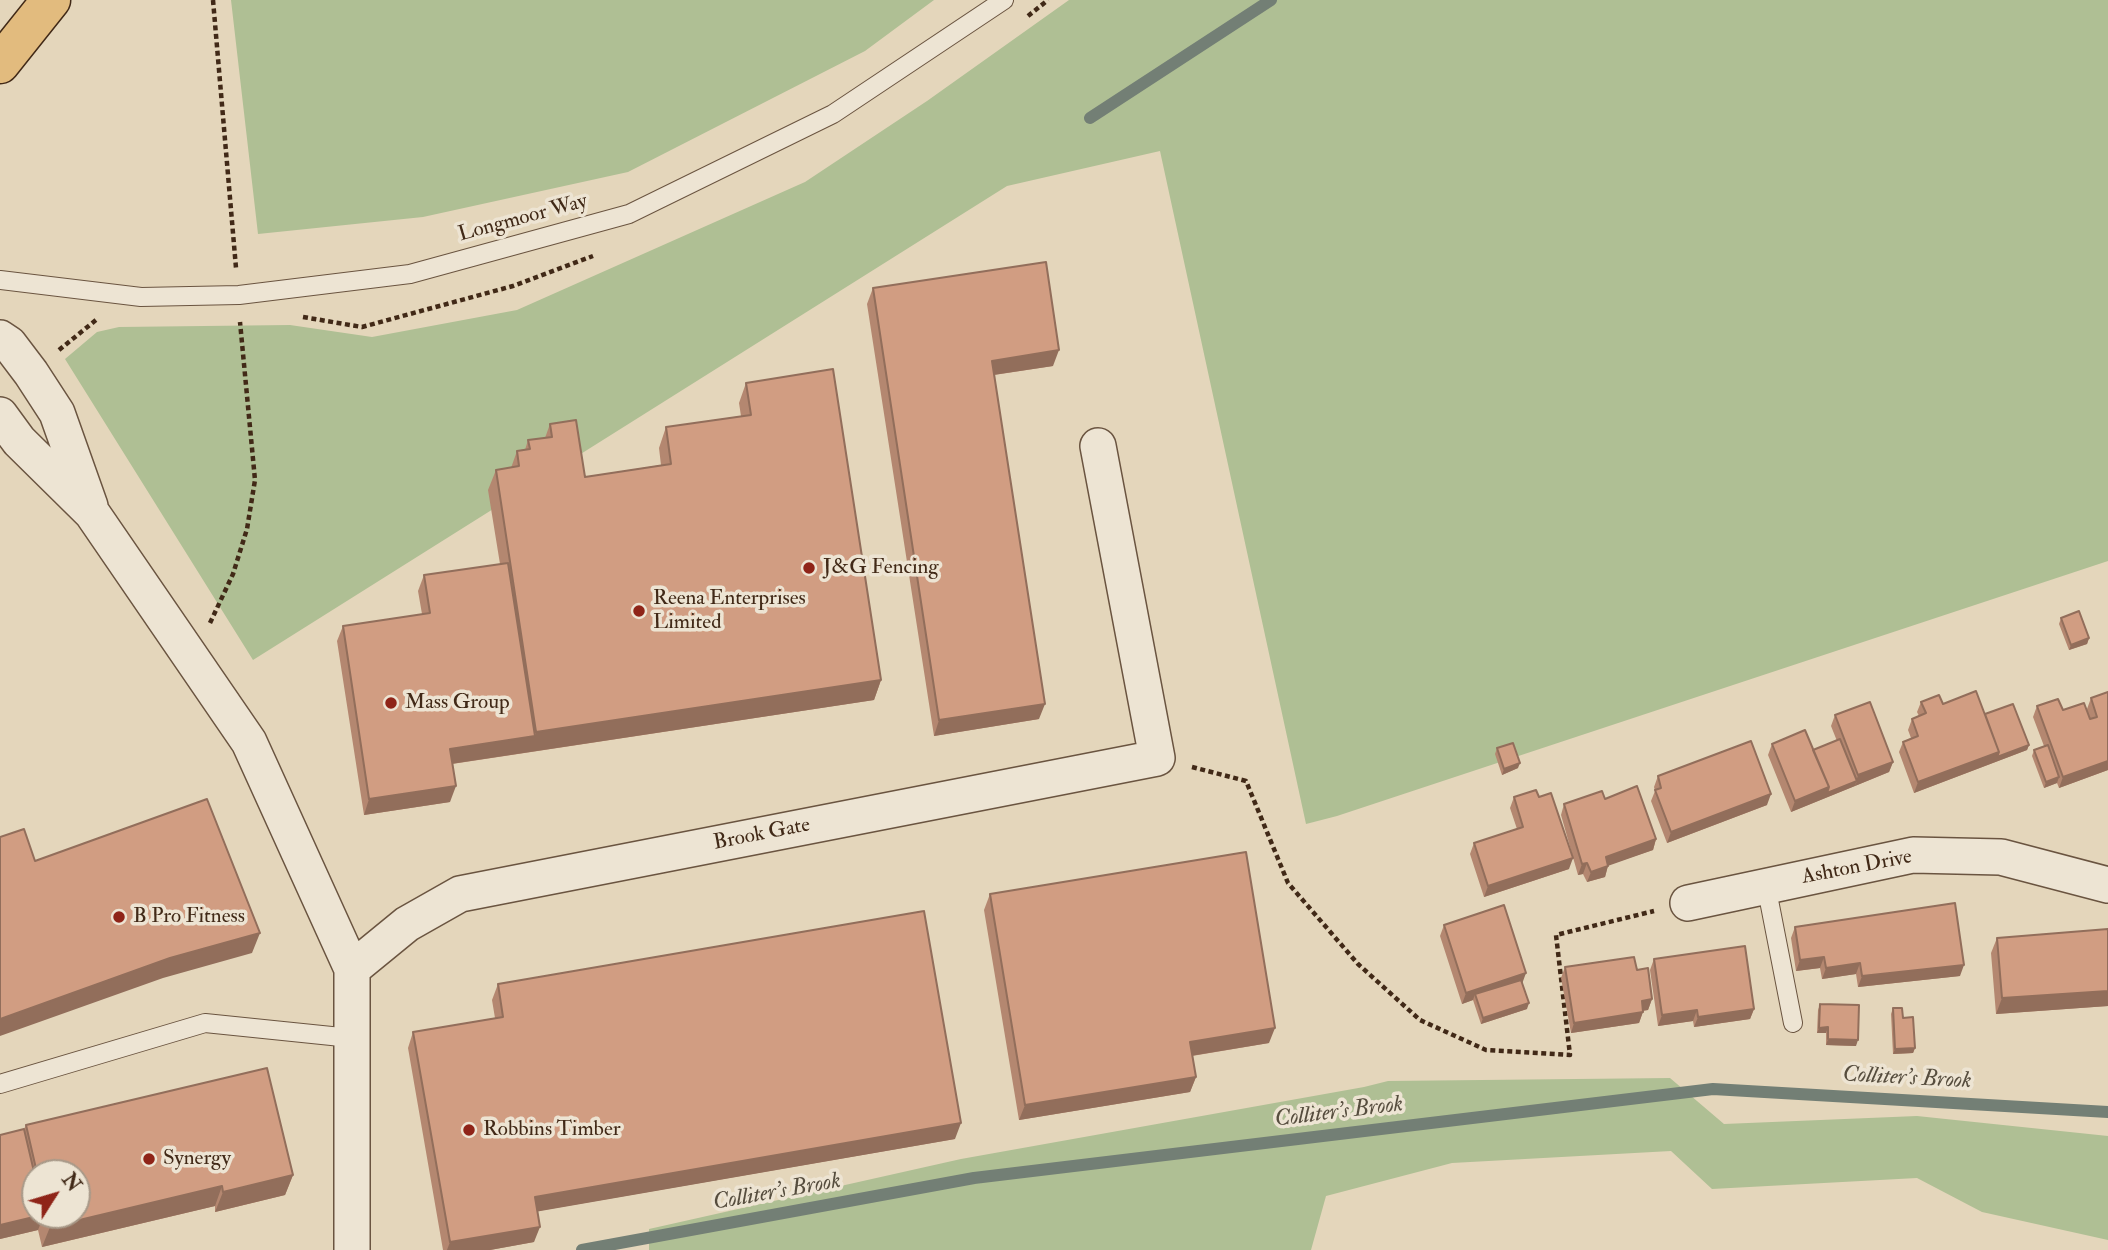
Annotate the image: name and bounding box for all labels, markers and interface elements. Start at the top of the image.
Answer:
street label: Longmoor Way [456,190,590,248]
place label: J&G Fencing [823,555,939,581]
marker: J&G Fencing [801,560,817,576]
place label: Reena Enterprises Limited [653,586,806,636]
marker: Reena Enterprises Limited [631,603,647,619]
place label: Mass Group [405,690,510,716]
marker: Mass Group [383,695,399,711]
street label: Brook Gate [712,813,812,857]
street label: Ashton Drive [1800,845,1914,891]
place label: B Pro Fitness [133,904,245,930]
marker: B Pro Fitness [111,909,127,925]
water label: Colliter's Brook [1842,1062,1972,1096]
water label: Colliter's Brook [1273,1091,1405,1135]
place label: Robbins Timber [483,1117,621,1143]
marker: Robbins Timber [461,1122,477,1138]
place label: Synergy [163,1146,231,1172]
marker: Synergy [141,1151,157,1167]
north arrow [21,1159,91,1229]
water label: Colliter's Brook [711,1168,843,1218]
text: N [56,1169,86,1197]

